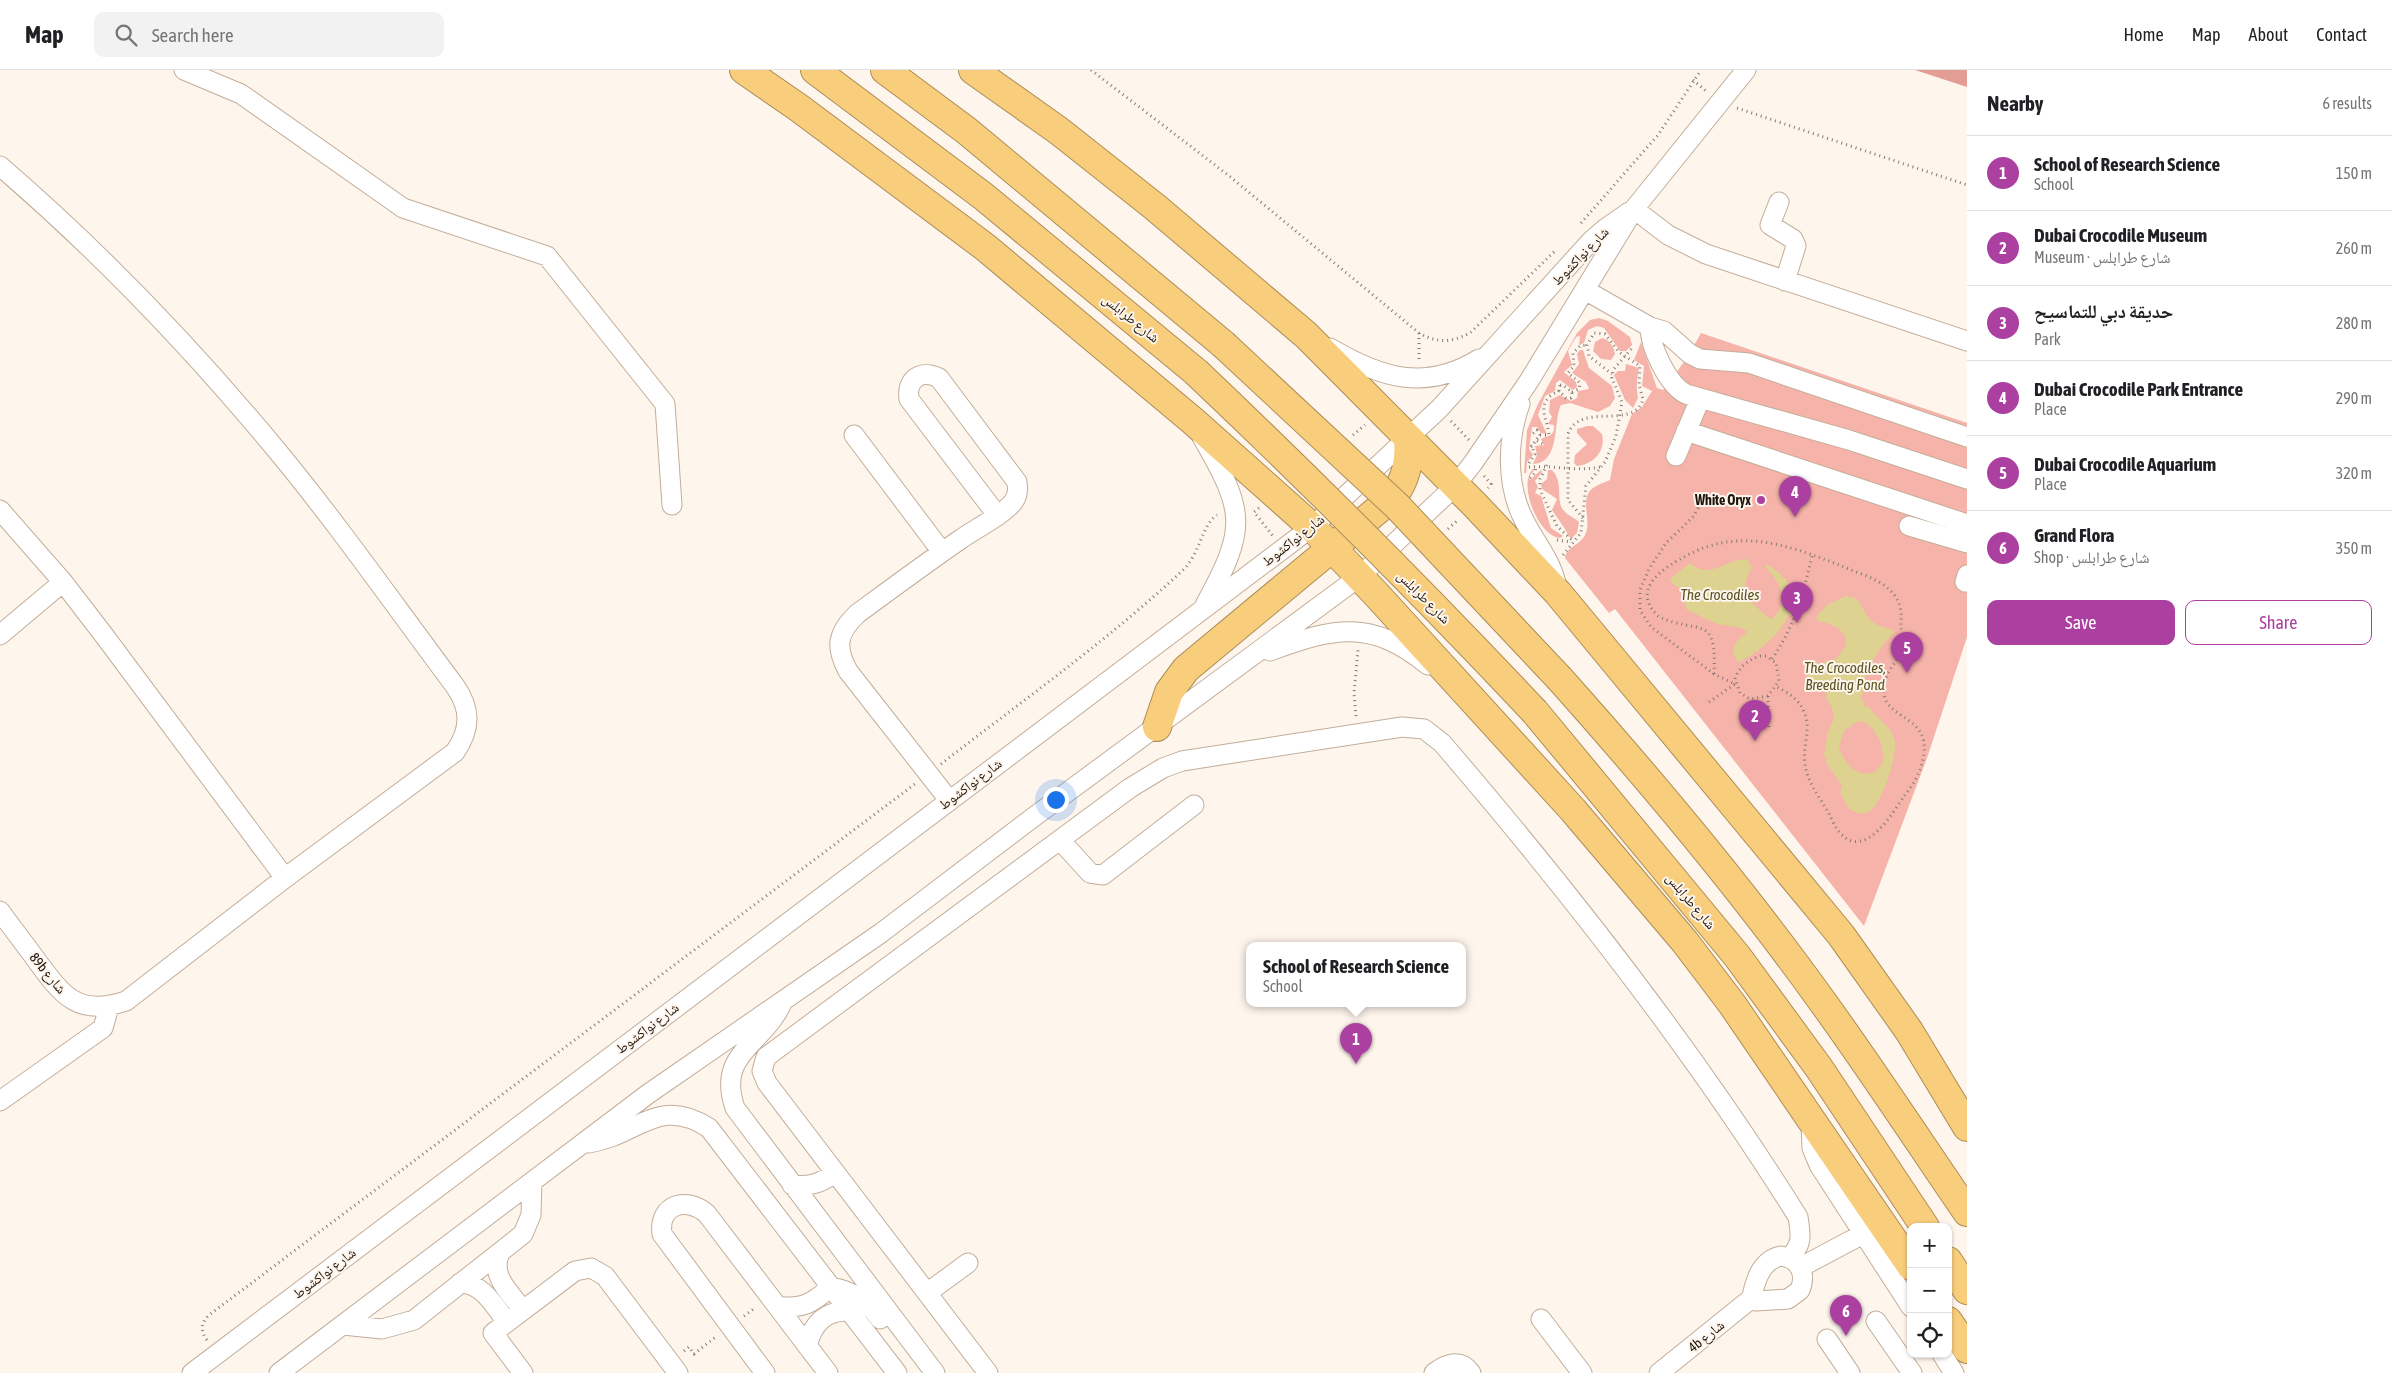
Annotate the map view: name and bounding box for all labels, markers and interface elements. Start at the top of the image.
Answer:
search box [94,12,444,57]
text: Map [25,21,64,48]
icon: search [112,21,140,49]
text: Search here [152,24,234,46]
text: Home [2124,24,2164,45]
text: Map [2192,24,2221,45]
text: About [2249,24,2288,45]
text: Contact [2316,24,2367,45]
text: Nearby [1987,91,2043,115]
text: 6 results [2322,94,2372,112]
text: School of Research Science [2034,153,2220,175]
text: 1 [1999,164,2007,182]
text: 150 m [2336,164,2372,182]
text: School [2034,175,2074,193]
street label: شارع نواكشوط [1548,224,1613,290]
text: Dubai Crocodile Museum [2034,224,2207,246]
text: 2 [1999,239,2007,257]
text: 260 m [2336,239,2372,257]
text: Museum · شارع طرابلس [2034,248,2170,266]
street label: شارع طرابلس [1098,290,1163,347]
text: حديقة دبي للتماسيح [2034,300,2173,322]
text: 3 [1999,314,2007,332]
text: 280 m [2336,314,2372,332]
text: Park [2034,330,2061,348]
text: Dubai Crocodile Park Entrance [2034,378,2243,400]
text: 4 [1999,389,2007,407]
text: 290 m [2336,389,2372,407]
text: Place [2034,400,2067,418]
text: Dubai Crocodile Aquarium [2034,453,2216,475]
text: 5 [1999,464,2007,482]
text: 320 m [2336,464,2372,482]
text: Place [2034,475,2067,493]
pin: 4 [1779,476,1811,517]
place label: White Oryx [1694,492,1751,508]
marker: White Oryx [1755,494,1767,506]
street label: شارع نواكشوط [1259,511,1329,571]
text: Grand Flora [2034,524,2114,546]
text: 6 [1999,539,2007,557]
text: 350 m [2336,539,2372,557]
text: Shop · شارع طرابلس [2034,548,2149,566]
street label: شارع طرابلس [1393,567,1454,628]
pin: 3 [1781,582,1813,623]
water label: The Crocodiles [1680,586,1760,603]
button: Save [1987,600,2175,645]
button: Share [2185,600,2372,645]
pin: 5 [1891,632,1923,673]
water label: The Crocodiles, Breeding Pond [1804,659,1886,693]
pin: 2 [1739,700,1771,741]
street label: شارع نواكشوط [935,755,1006,814]
your location [1043,787,1069,813]
street label: شارع طرابلس [1661,870,1719,934]
popup [1246,942,1466,1007]
street label: 89b شارع [25,949,70,998]
text: School of Research Science [1263,955,1449,977]
text: School [1263,977,1303,995]
street label: شارع نواكشوط [612,999,683,1058]
pin: 1 [1340,1023,1372,1064]
map controls [1907,1223,1952,1358]
button: + [1907,1223,1952,1268]
street label: شارع نواكشوط [289,1244,360,1303]
button: − [1907,1268,1952,1313]
pin: 6 [1830,1295,1862,1336]
button: locate [1907,1313,1952,1358]
street label: 4b شارع [1685,1317,1729,1357]

